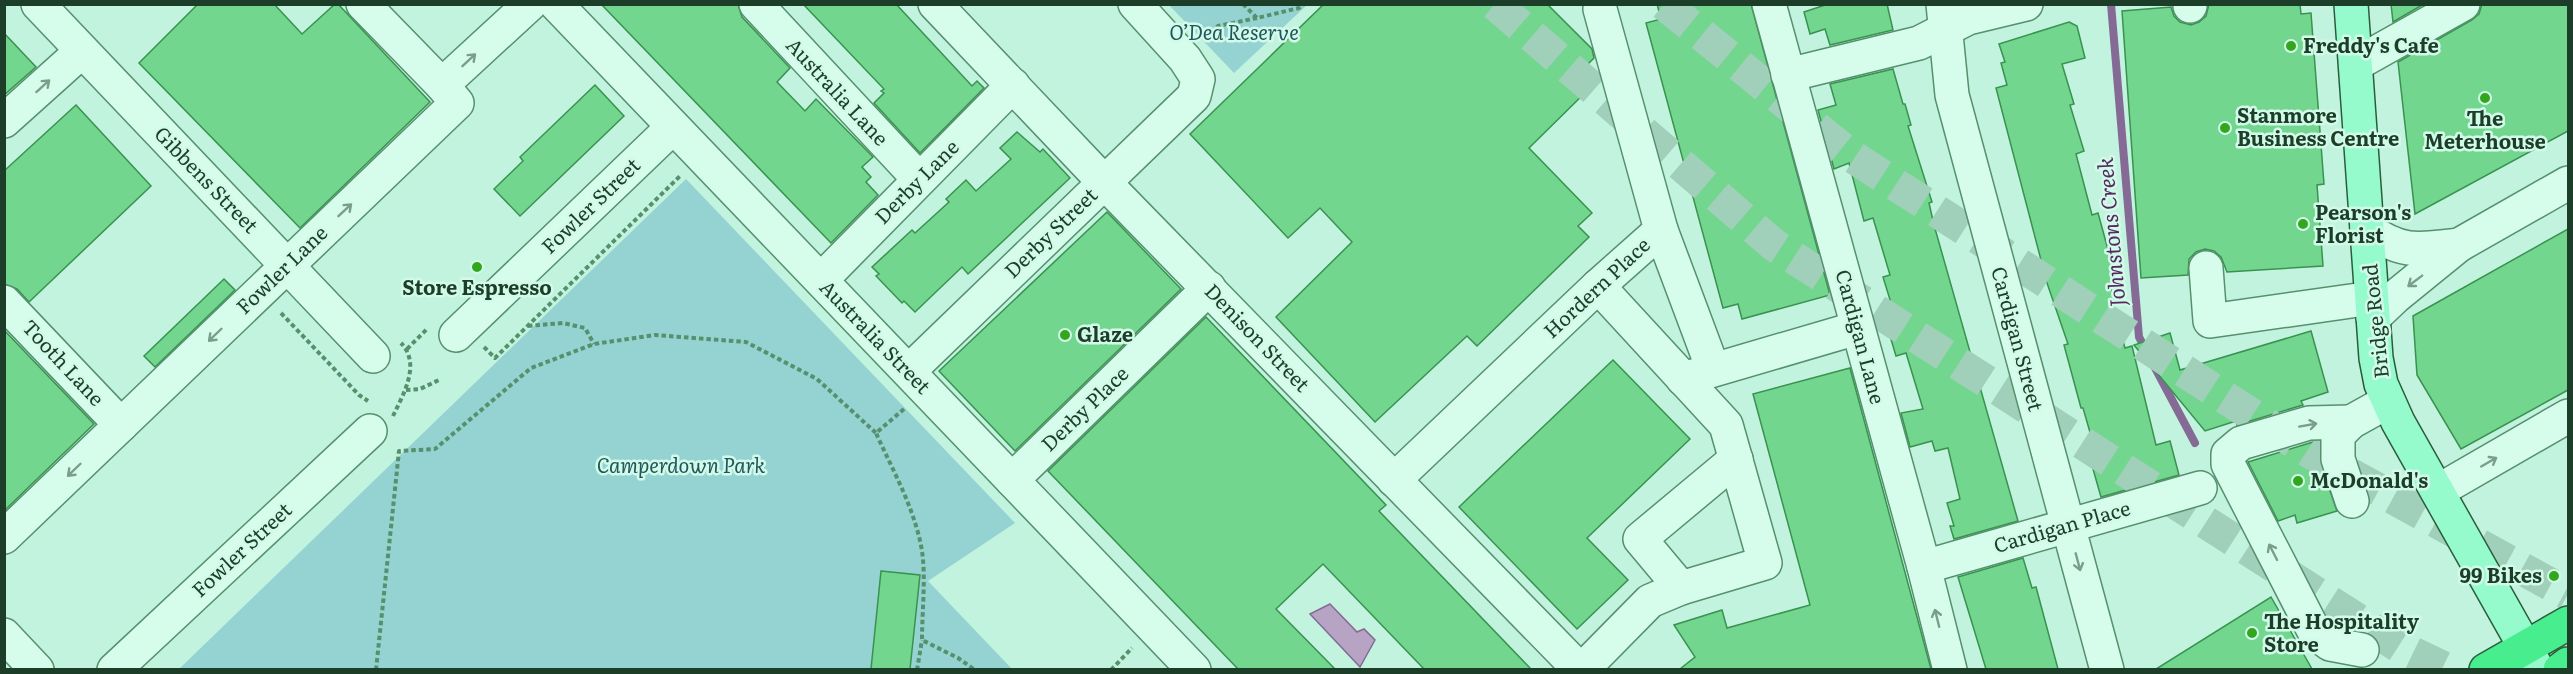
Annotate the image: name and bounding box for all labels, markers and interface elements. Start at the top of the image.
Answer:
park label: O’Dea Reserve [1169,16,1299,46]
place label: Freddy's Cafe [2303,29,2439,59]
street label: Australia Lane [780,30,897,151]
marker: Freddy's Cafe [2284,39,2298,53]
one-way arrow [462,53,477,67]
one-way arrow [35,79,50,93]
marker: The Meterhouse [2478,91,2492,105]
place label: Stanmore Business Centre [2237,99,2399,152]
place label: The Meterhouse [2424,102,2546,155]
street label: Gibbens Street [149,118,266,239]
marker: Stanmore Business Centre [2218,121,2232,135]
street label: Derby Lane [867,132,965,230]
street label: Fowler Street [533,150,646,260]
water label: Johnstons Creek [2087,156,2131,308]
street label: Derby Street [996,179,1103,284]
place label: Pearson's Florist [2315,196,2411,249]
one-way arrow [337,203,352,217]
street label: Fowler Lane [228,217,333,320]
marker: Pearson's Florist [2296,217,2310,231]
street label: Hordern Place [1536,229,1656,344]
marker: Store Espresso [470,260,484,274]
street label: Bridge Road [2353,262,2395,380]
street label: Cardigan Street [1985,263,2053,414]
street label: Cardigan Lane [1830,266,1894,407]
place label: Store Espresso [402,271,552,301]
street label: Australia Street [814,272,939,400]
one-way arrow [2408,274,2424,287]
street label: Denison Street [1199,276,1318,398]
street label: Tooth Lane [16,312,112,412]
place label: Glaze [1077,318,1133,348]
one-way arrow [207,327,222,342]
marker: Glaze [1058,328,1072,342]
street label: Derby Place [1033,358,1134,457]
one-way arrow [2297,419,2317,430]
park label: Camperdown Park [597,449,765,479]
one-way arrow [2480,456,2497,468]
one-way arrow [67,463,82,477]
place label: McDonald's [2310,464,2428,494]
marker: McDonald's [2291,474,2305,488]
street label: Cardigan Place [1990,491,2133,559]
street label: Fowler Street [184,494,297,603]
one-way arrow [2267,544,2278,562]
one-way arrow [2072,552,2084,571]
place label: 99 Bikes [2460,559,2542,589]
marker: 99 Bikes [2547,569,2561,583]
place label: The Hospitality Store [2264,605,2420,658]
one-way arrow [1931,609,1943,628]
marker: The Hospitality Store [2245,626,2259,640]

